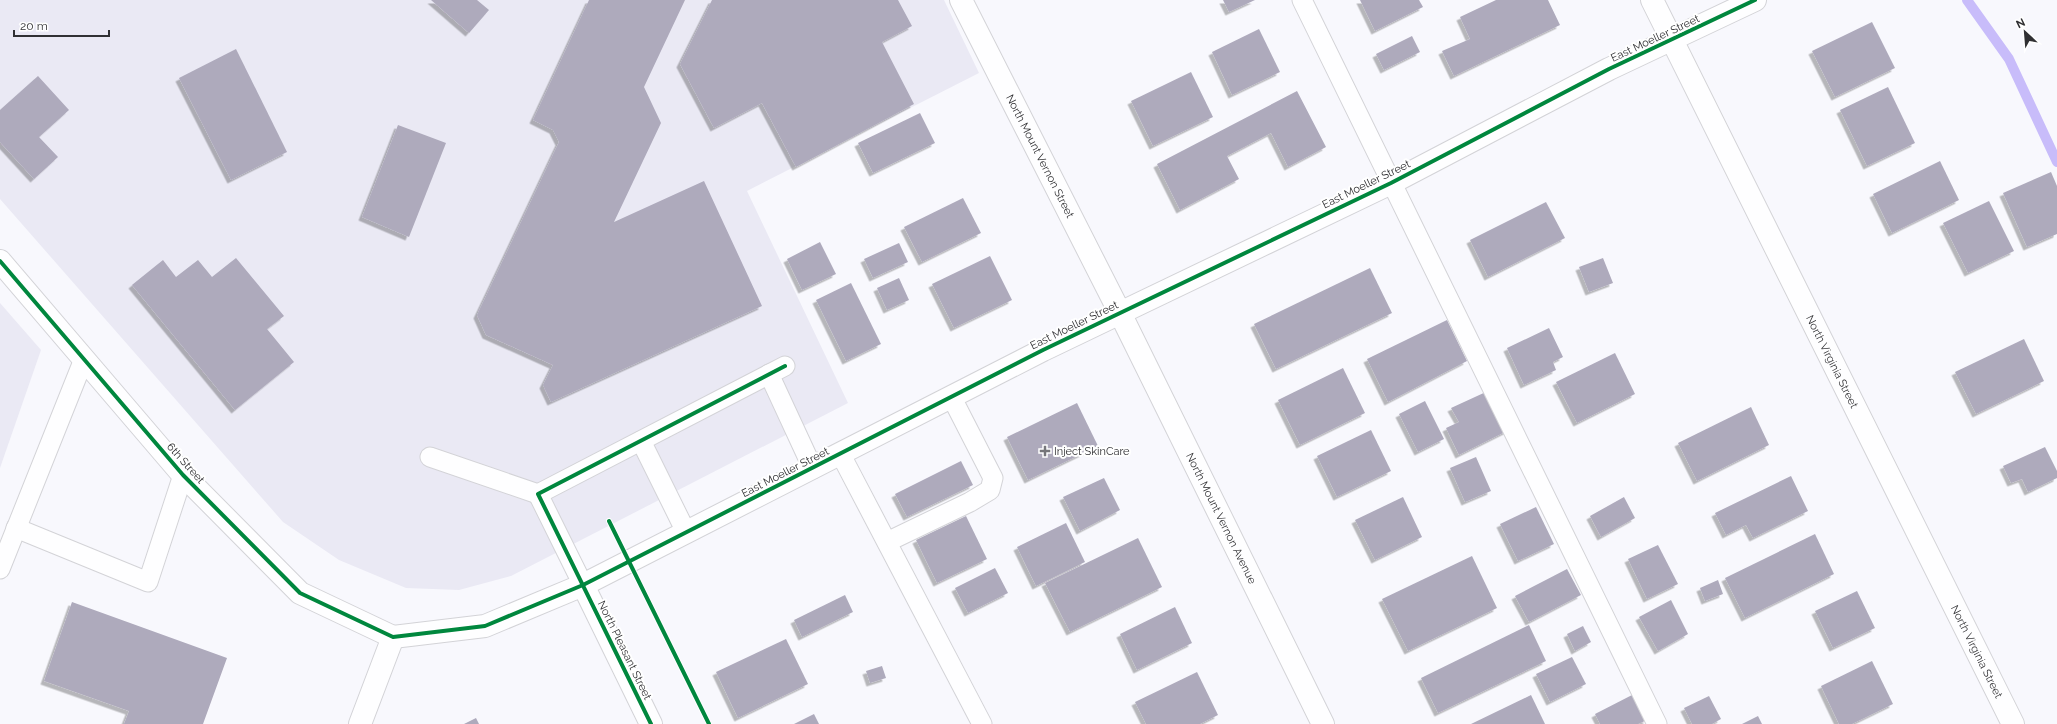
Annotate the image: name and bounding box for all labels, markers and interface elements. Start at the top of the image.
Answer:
scale bar [14,12,109,38]
street label: East Moeller Street [1609,12,1702,65]
north arrow [2005,12,2045,52]
text: N [2014,16,2027,31]
text: 20 m [20,19,48,33]
street label: North Mount Vernon Street [1003,92,1077,220]
street label: East Moeller Street [1320,157,1413,211]
street label: East Moeller Street [1028,298,1121,352]
street label: North Virginia Street [1803,313,1861,411]
street label: 6th Street [164,440,207,487]
street label: East Moeller Street [739,445,831,500]
marker: Inject SkinCare [1039,445,1051,457]
place label: Inject SkinCare [1054,445,1130,458]
street label: North Mount Vernon Avenue [1183,451,1259,587]
street label: North Pleasant Street [595,599,654,702]
street label: North Virginia Street [1948,603,2005,701]

